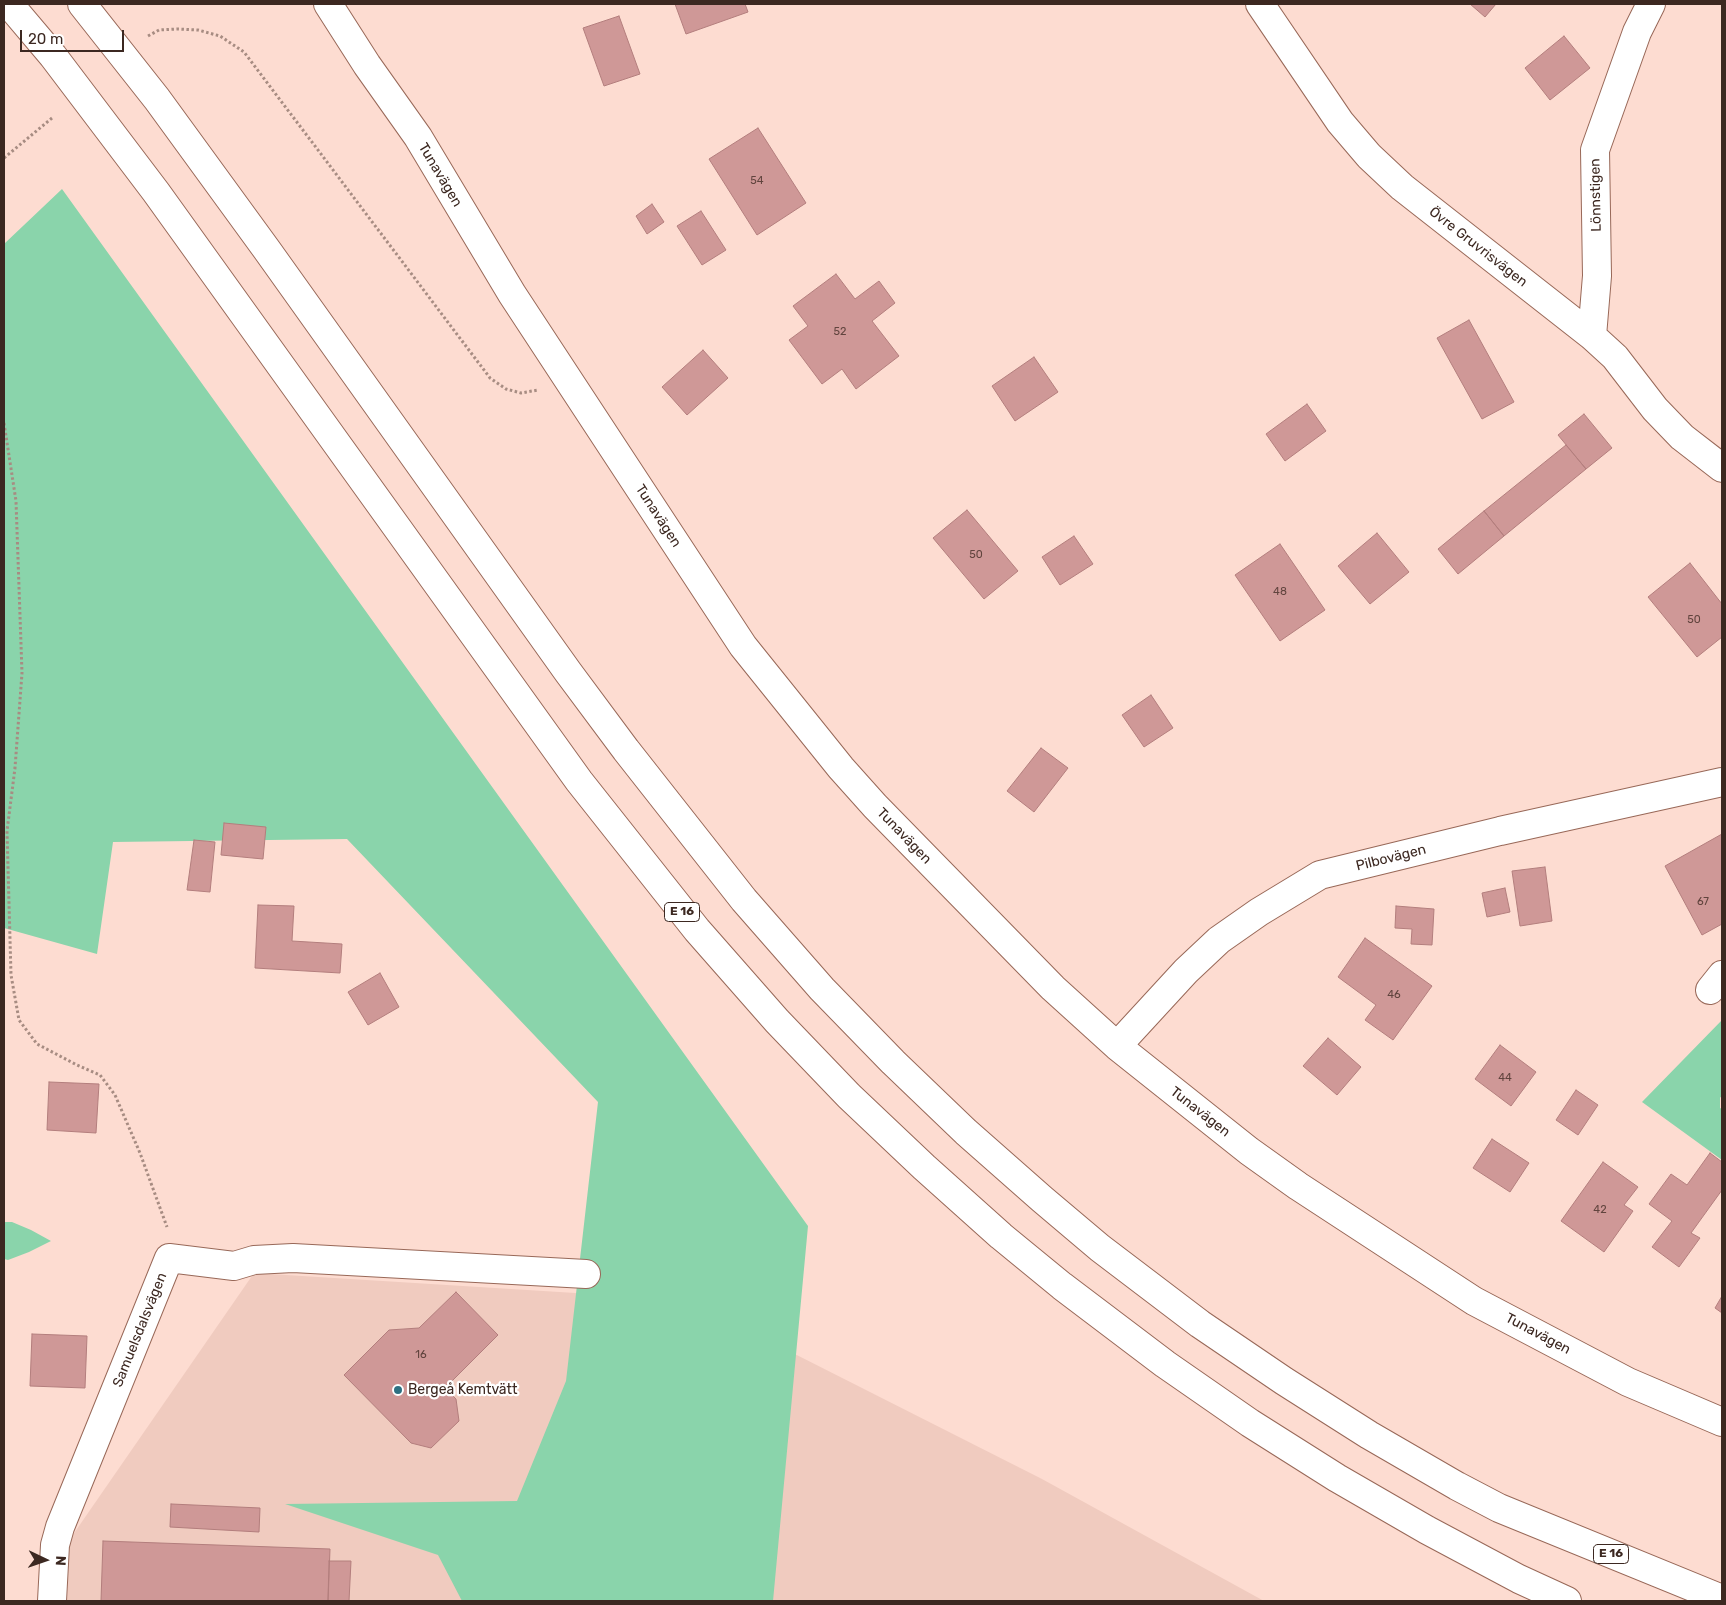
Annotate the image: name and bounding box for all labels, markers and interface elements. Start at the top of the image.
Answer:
scale bar [22,20,126,52]
text: 20 m [28,30,63,48]
street label: Tunavägen [414,140,466,210]
street label: Lönnstigen [1587,158,1605,232]
house number: 54 [750,174,764,188]
street label: Övre Gruvrisvägen [1425,203,1531,291]
house number: 52 [834,325,846,339]
street label: Tunavägen [632,481,684,551]
house number: 50 [969,548,983,562]
house number: 48 [1273,585,1287,599]
house number: 50 [1687,613,1701,627]
street label: Tunavägen [873,804,935,868]
street label: Pilbovägen [1354,841,1428,875]
house number: 67 [1697,895,1709,909]
road number: E 16 [664,902,700,922]
house number: 46 [1387,988,1401,1002]
house number: 44 [1498,1071,1512,1085]
street label: Tunavägen [1167,1083,1233,1141]
house number: 42 [1593,1203,1607,1217]
street label: Samuelsdalsvägen [109,1270,171,1390]
street label: Tunavägen [1503,1310,1573,1358]
house number: 16 [415,1348,427,1362]
place label: Bergeå Kemtvätt [408,1382,517,1398]
marker: Bergeå Kemtvätt [392,1384,404,1396]
north arrow [20,1535,70,1585]
road number: E 16 [1594,1545,1628,1564]
text: N [52,1555,69,1566]

